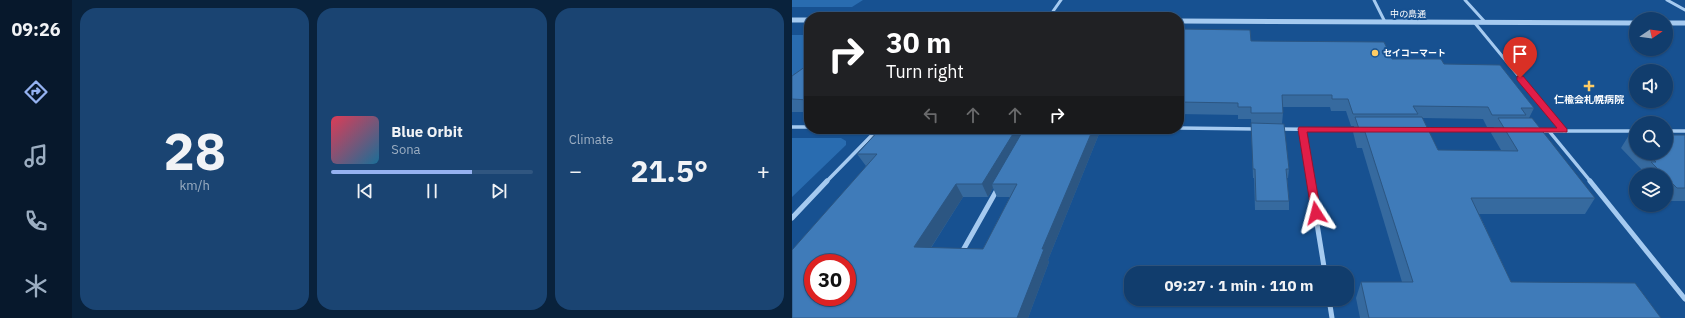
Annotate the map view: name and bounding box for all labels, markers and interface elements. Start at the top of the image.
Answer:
street label: 中の島通 [1390,8,1426,19]
north arrow [1629,12,1673,56]
map controls [1629,12,1673,212]
text: 09:26 [11,18,61,41]
text: 30 m [886,24,951,61]
icon: right [820,28,872,80]
pin [1503,37,1537,78]
icon: arrive [1509,43,1531,65]
place label: セイコーマート [1383,47,1446,58]
marker: セイコーマート [1370,48,1380,58]
text: Turn right [886,60,964,83]
button: sound [1629,64,1673,108]
icon: directions [22,78,50,106]
marker: 仁楡会札幌病院 [1583,80,1595,92]
place label: 仁楡会札幌病院 [1554,93,1624,106]
icon: left [920,104,942,126]
icon: ahead [962,104,984,126]
icon: ahead [1004,104,1026,126]
icon: right [1046,104,1068,126]
button: search [1629,116,1673,160]
text: 28 [163,117,226,184]
text: Blue Orbit [391,122,463,141]
text: Climate [569,131,613,148]
text: Sona [391,141,421,158]
icon: music [22,142,50,170]
text: 21.5° [631,151,708,190]
text: − [569,156,582,185]
text: + [757,156,770,185]
button: layers [1629,168,1673,212]
text: km/h [179,177,210,194]
icon: previous [354,180,376,202]
icon: pause [421,180,443,202]
icon: next [488,180,510,202]
position arrow [1295,192,1337,234]
icon: phone [22,207,50,235]
speed limit sign: 30 [804,254,856,306]
icon: climate [22,272,50,300]
text: 09:27 · 1 min · 110 m [1165,276,1313,295]

